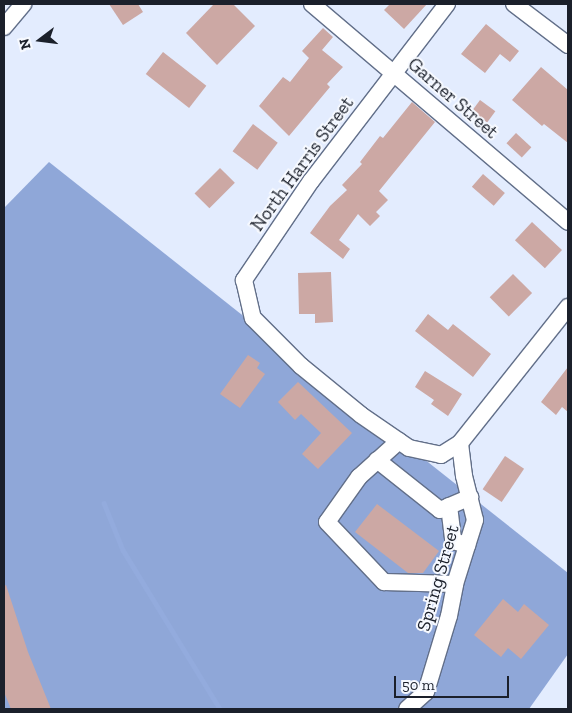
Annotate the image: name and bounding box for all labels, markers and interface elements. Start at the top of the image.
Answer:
north arrow [15,15,65,65]
text: N [15,37,35,51]
street label: Garner Street [403,53,503,143]
street label: North Harris Street [246,92,358,236]
street label: Spring Street [412,522,464,634]
scale bar [397,666,512,698]
text: 50 m [402,676,435,694]

